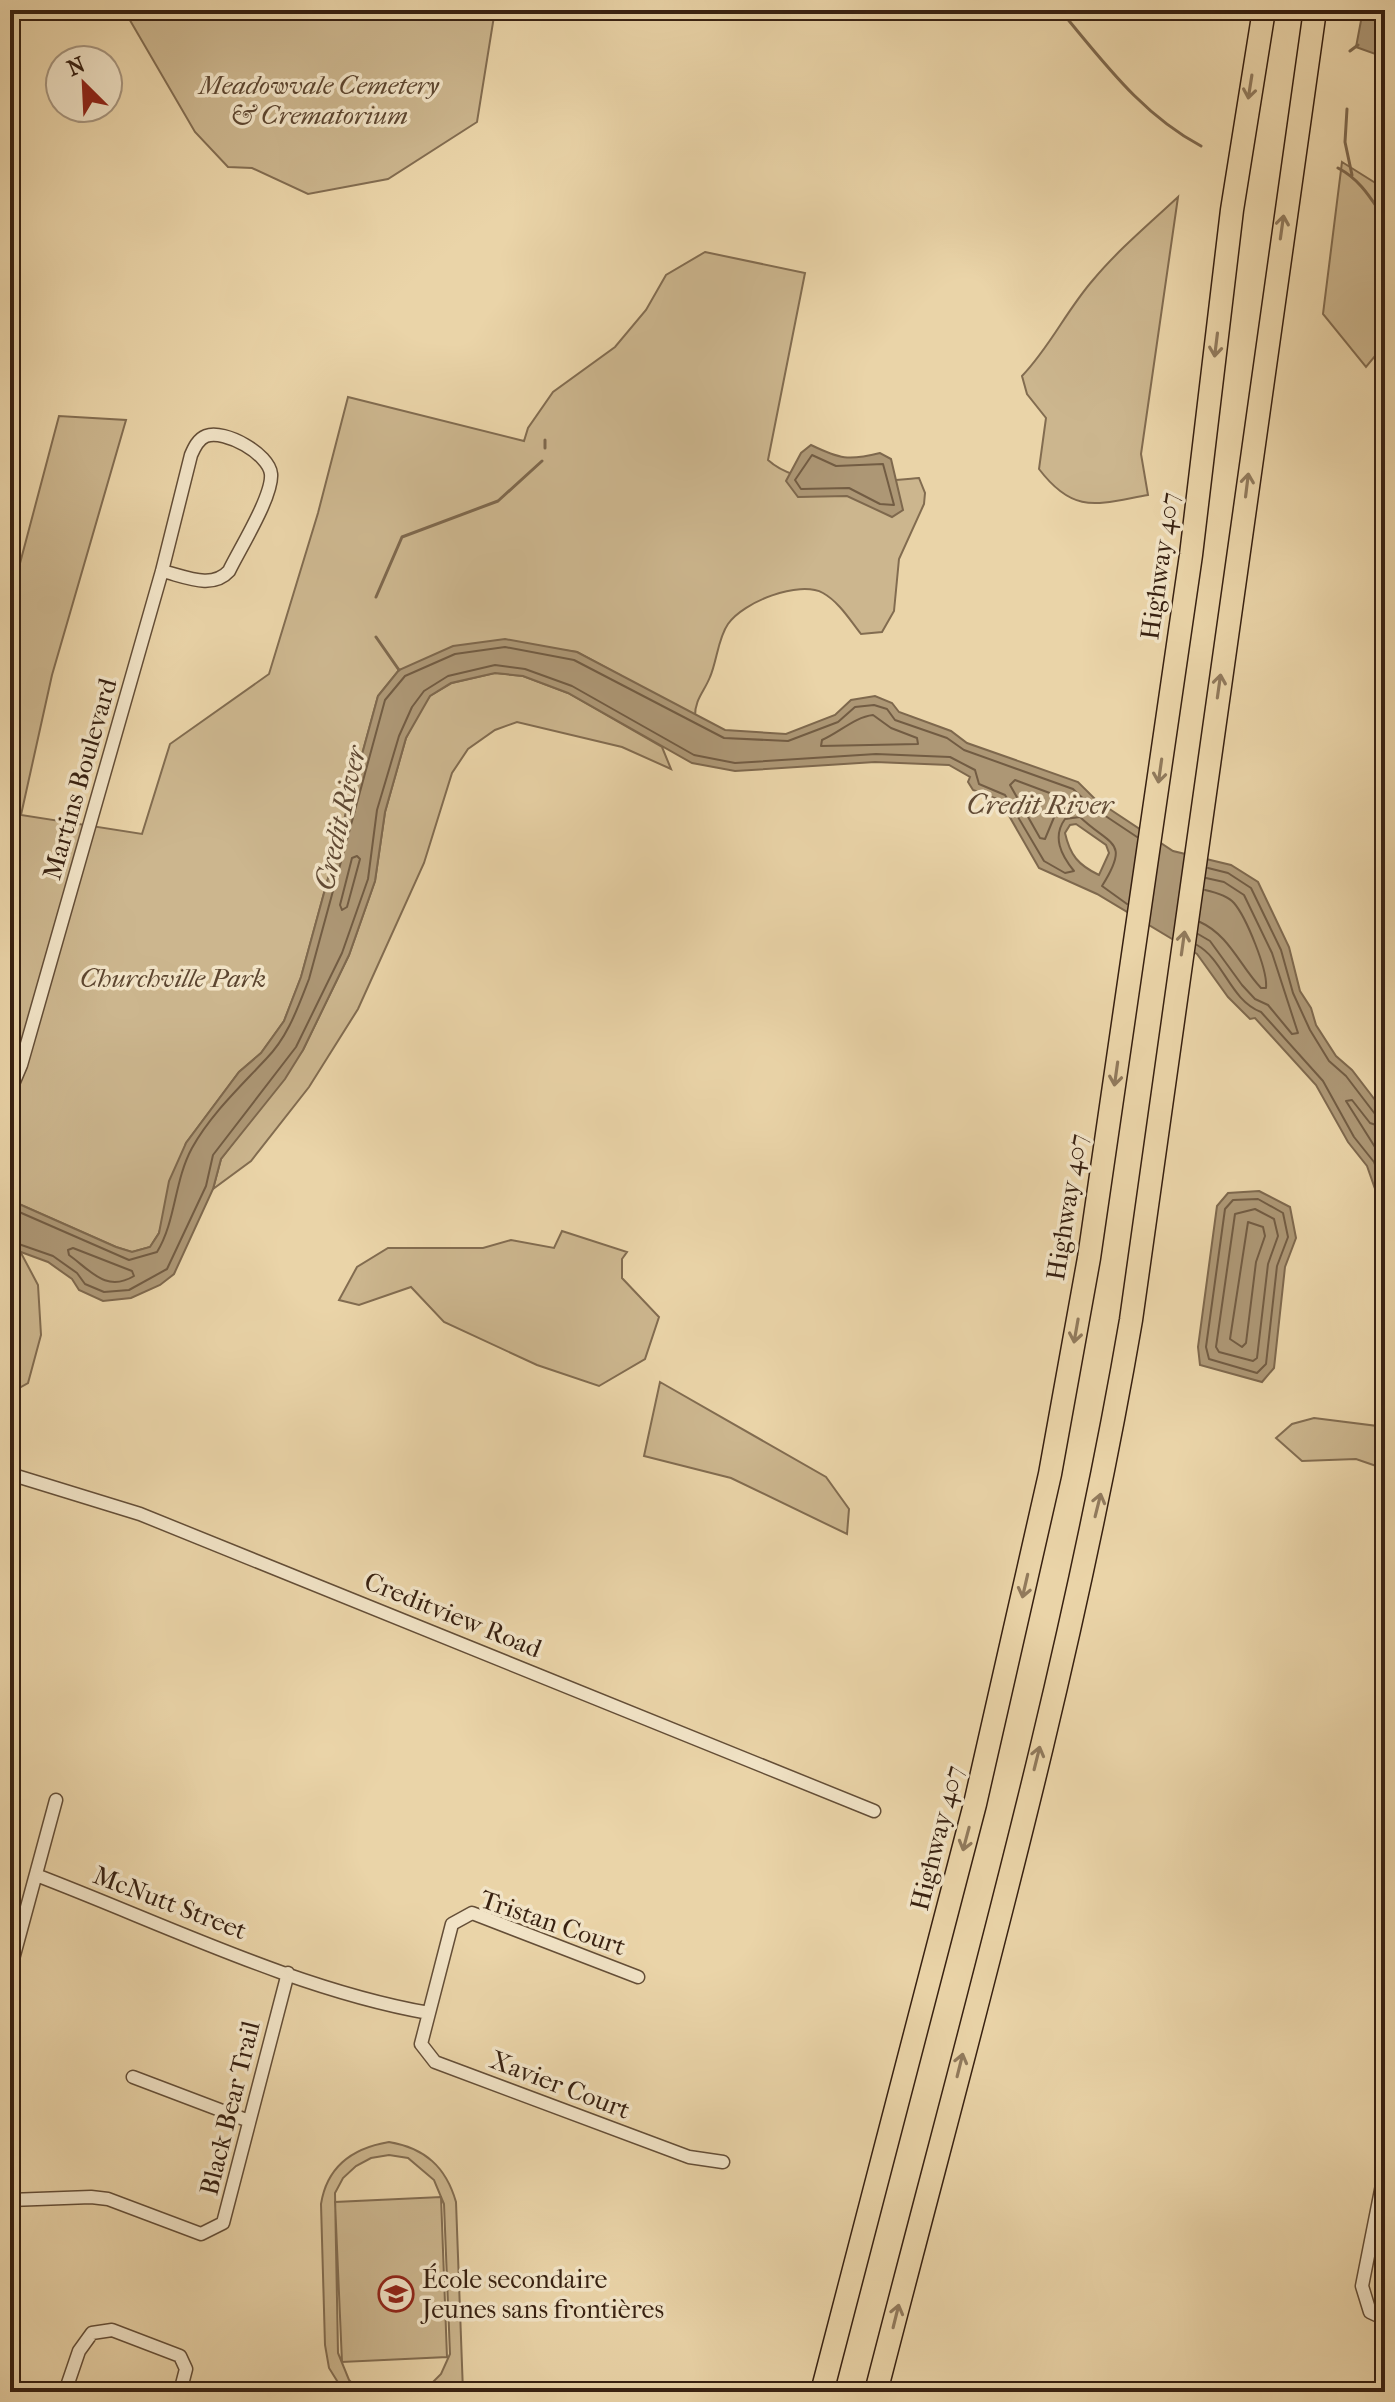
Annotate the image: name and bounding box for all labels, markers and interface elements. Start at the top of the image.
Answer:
north arrow [44,44,124,124]
text: N [63,51,89,82]
park label: Meadowvale Cemetery & Crematorium [197,70,440,131]
one-way arrow [1242,74,1257,99]
one-way arrow [1275,215,1290,240]
one-way arrow [1208,331,1223,357]
one-way arrow [1239,472,1254,499]
street label: Highway 407 [1134,490,1186,642]
street label: Martins Boulevard [36,674,124,883]
one-way arrow [1212,674,1227,699]
water label: Credit River [307,740,373,893]
one-way arrow [1152,757,1167,783]
water label: Credit River [967,788,1116,821]
one-way arrow [1176,931,1191,957]
park label: Churchville Park [80,963,266,994]
one-way arrow [1108,1061,1123,1086]
street label: Highway 407 [1040,1131,1094,1283]
one-way arrow [1067,1318,1082,1343]
one-way arrow [1091,1493,1106,1519]
street label: Creditview Road [360,1565,547,1665]
one-way arrow [1017,1572,1032,1598]
one-way arrow [1030,1746,1045,1771]
street label: Highway 407 [904,1762,970,1914]
one-way arrow [958,1825,973,1851]
street label: McNutt Street [89,1860,252,1947]
street label: Tristan Court [476,1884,630,1963]
street label: Black Bear Trail [193,2018,267,2198]
street label: Xavier Court [486,2044,635,2126]
one-way arrow [954,2052,969,2078]
place label: École secondaire Jeunes sans frontières [420,2263,664,2325]
school or university icon: École secondaire Jeunes sans frontières [377,2275,415,2313]
one-way arrow [889,2304,904,2330]

